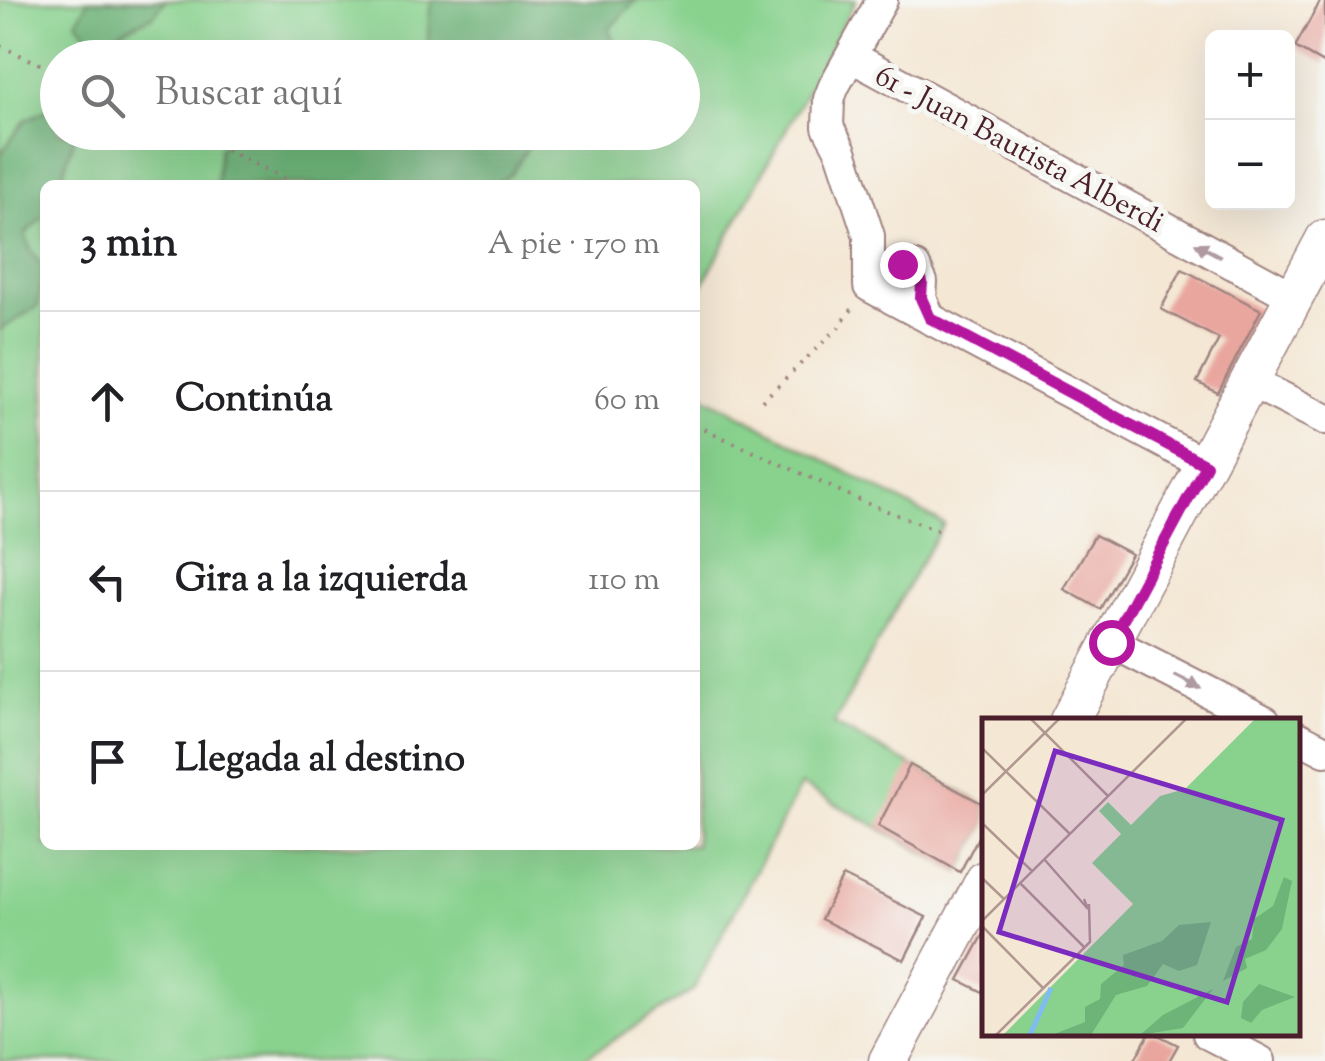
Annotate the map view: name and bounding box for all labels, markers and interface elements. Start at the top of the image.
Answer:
map controls [1205,30,1295,210]
button: + [1205,30,1295,120]
search box [40,40,700,150]
street label: 61 - Juan Bautista Alberdi [866,56,1171,245]
icon: search [75,68,130,123]
text: Buscar aquí [155,68,343,122]
button: − [1205,120,1295,210]
text: 3 min [80,215,177,275]
text: A pie · 170 m [487,222,660,268]
route end [880,242,926,288]
one-way arrow [1194,242,1223,259]
icon: ahead [80,374,135,429]
text: Continúa [175,374,333,428]
text: 60 m [594,378,660,424]
icon: left [80,554,135,609]
text: Gira a la izquierda [175,554,468,608]
text: 110 m [588,558,660,604]
route start [1089,620,1135,666]
one-way arrow [1174,673,1203,690]
inset map [982,718,1300,1036]
icon: arrive [80,734,135,789]
text: Llegada al destino [175,734,465,788]

